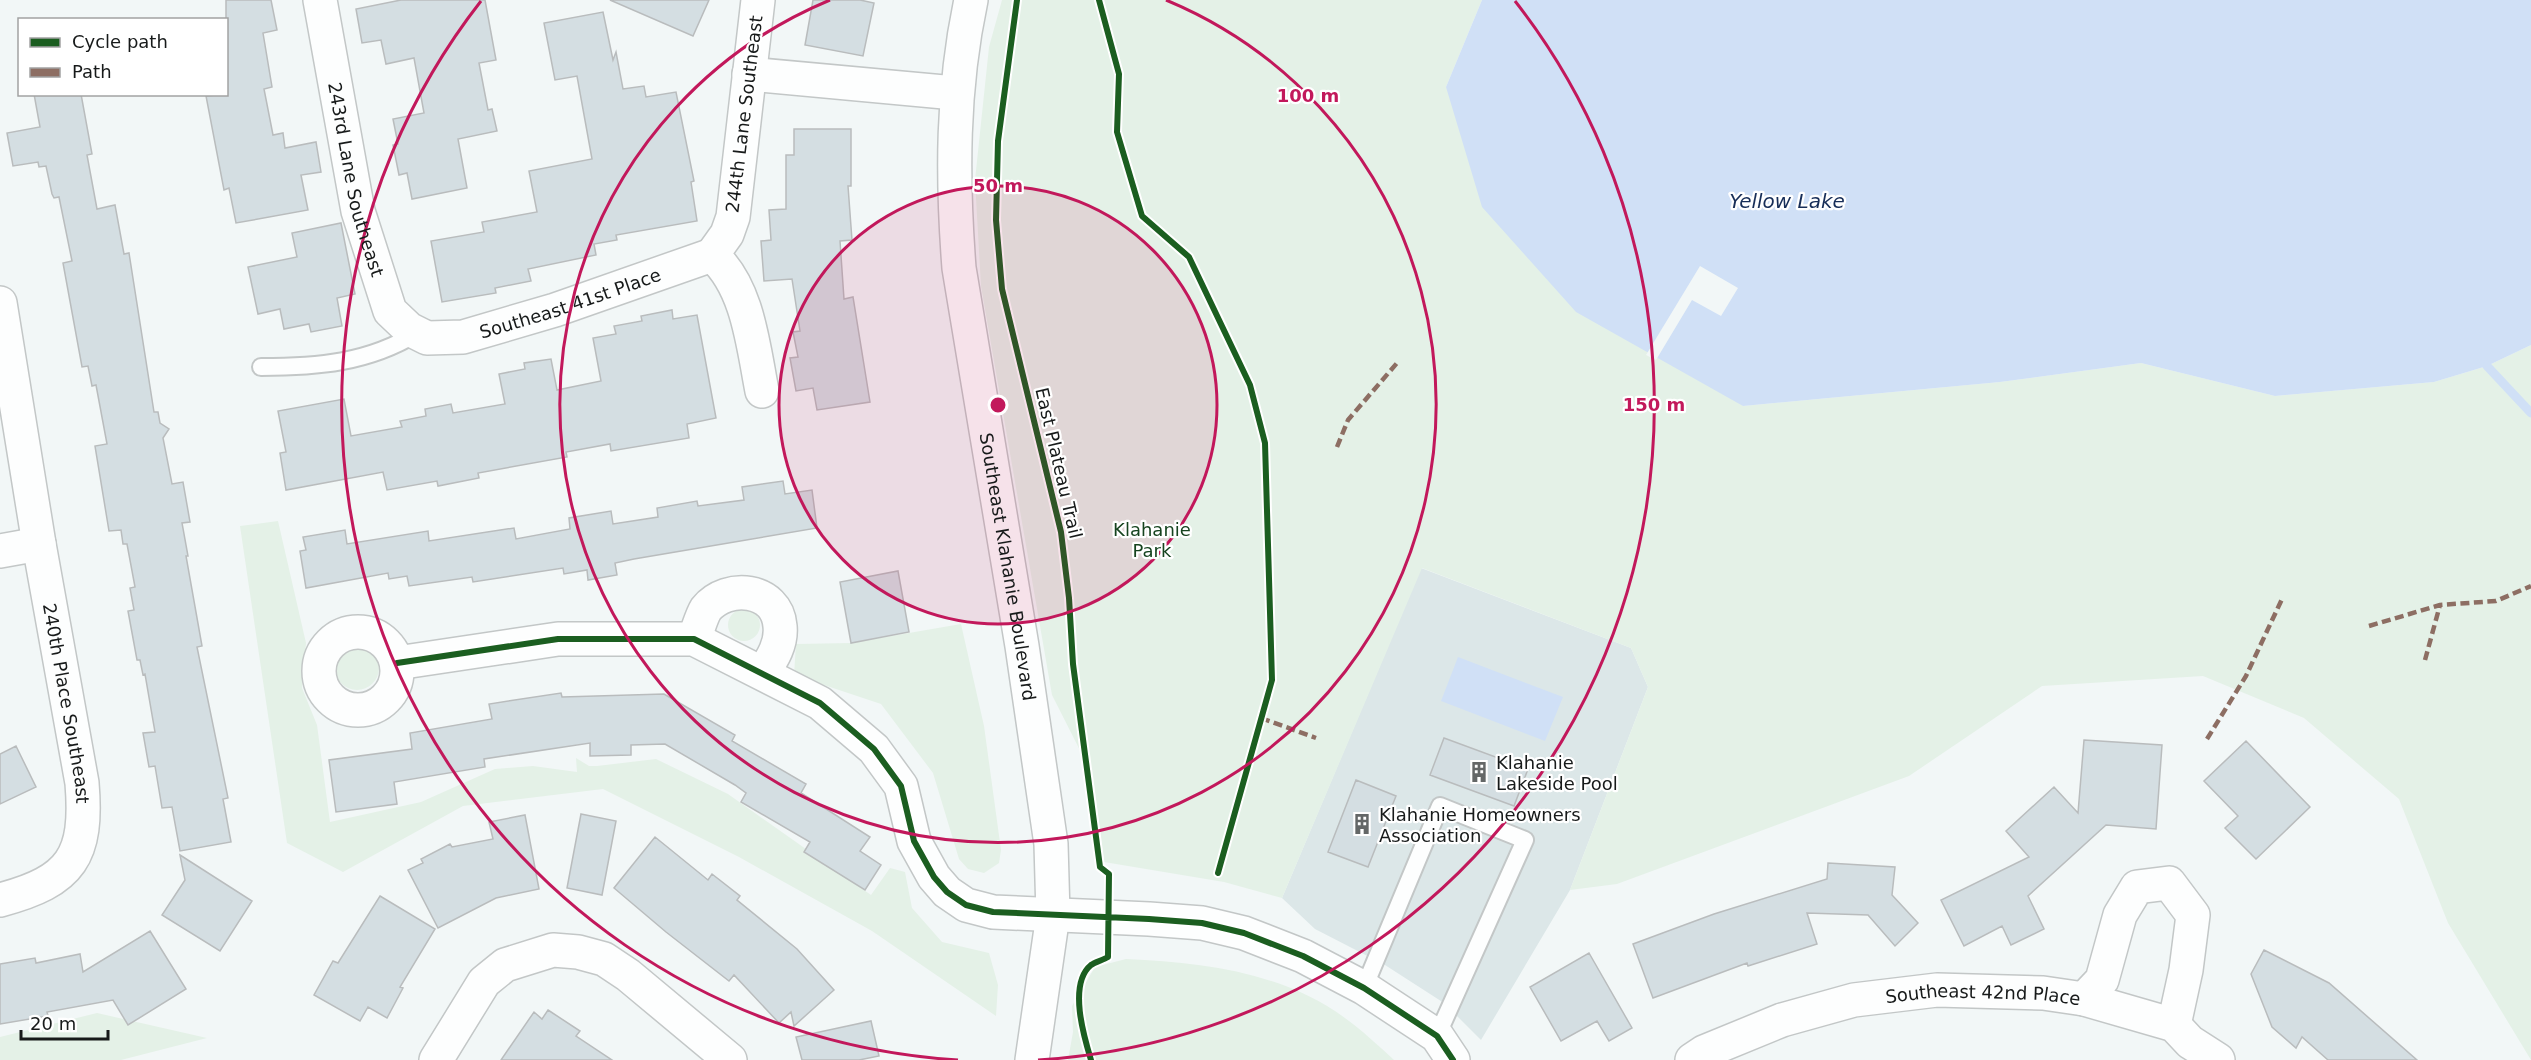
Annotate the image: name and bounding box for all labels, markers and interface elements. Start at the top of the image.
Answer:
street label: 244th Lane Southeast [721,14,767,214]
legend [18,18,228,96]
text: Cycle path [72,31,168,52]
text: Path [72,61,112,82]
street label: 243rd Lane Southeast [324,80,389,279]
text: 100 m [1277,85,1339,106]
text: 50 m [973,175,1023,196]
water label: Yellow Lake [1729,189,1845,213]
street label: Southeast 41st Place [477,263,663,342]
street label: East Plateau Trail [1031,385,1087,541]
text: 150 m [1623,394,1685,415]
centre of rings [988,395,1008,415]
street label: Southeast Klahanie Boulevard [976,431,1040,702]
park label: Klahanie Park [1113,519,1191,561]
street label: 240th Place Southeast [39,601,94,804]
place label: Klahanie Lakeside Pool [1496,752,1618,794]
building icon: Klahanie Lakeside Pool [1467,760,1491,784]
place label: Klahanie Homeowners Association [1379,804,1581,846]
building icon: Klahanie Homeowners Association [1350,812,1374,836]
street label: Southeast 42nd Place [1884,980,2082,1009]
scale bar [21,1003,108,1041]
text: 20 m [30,1013,76,1034]

